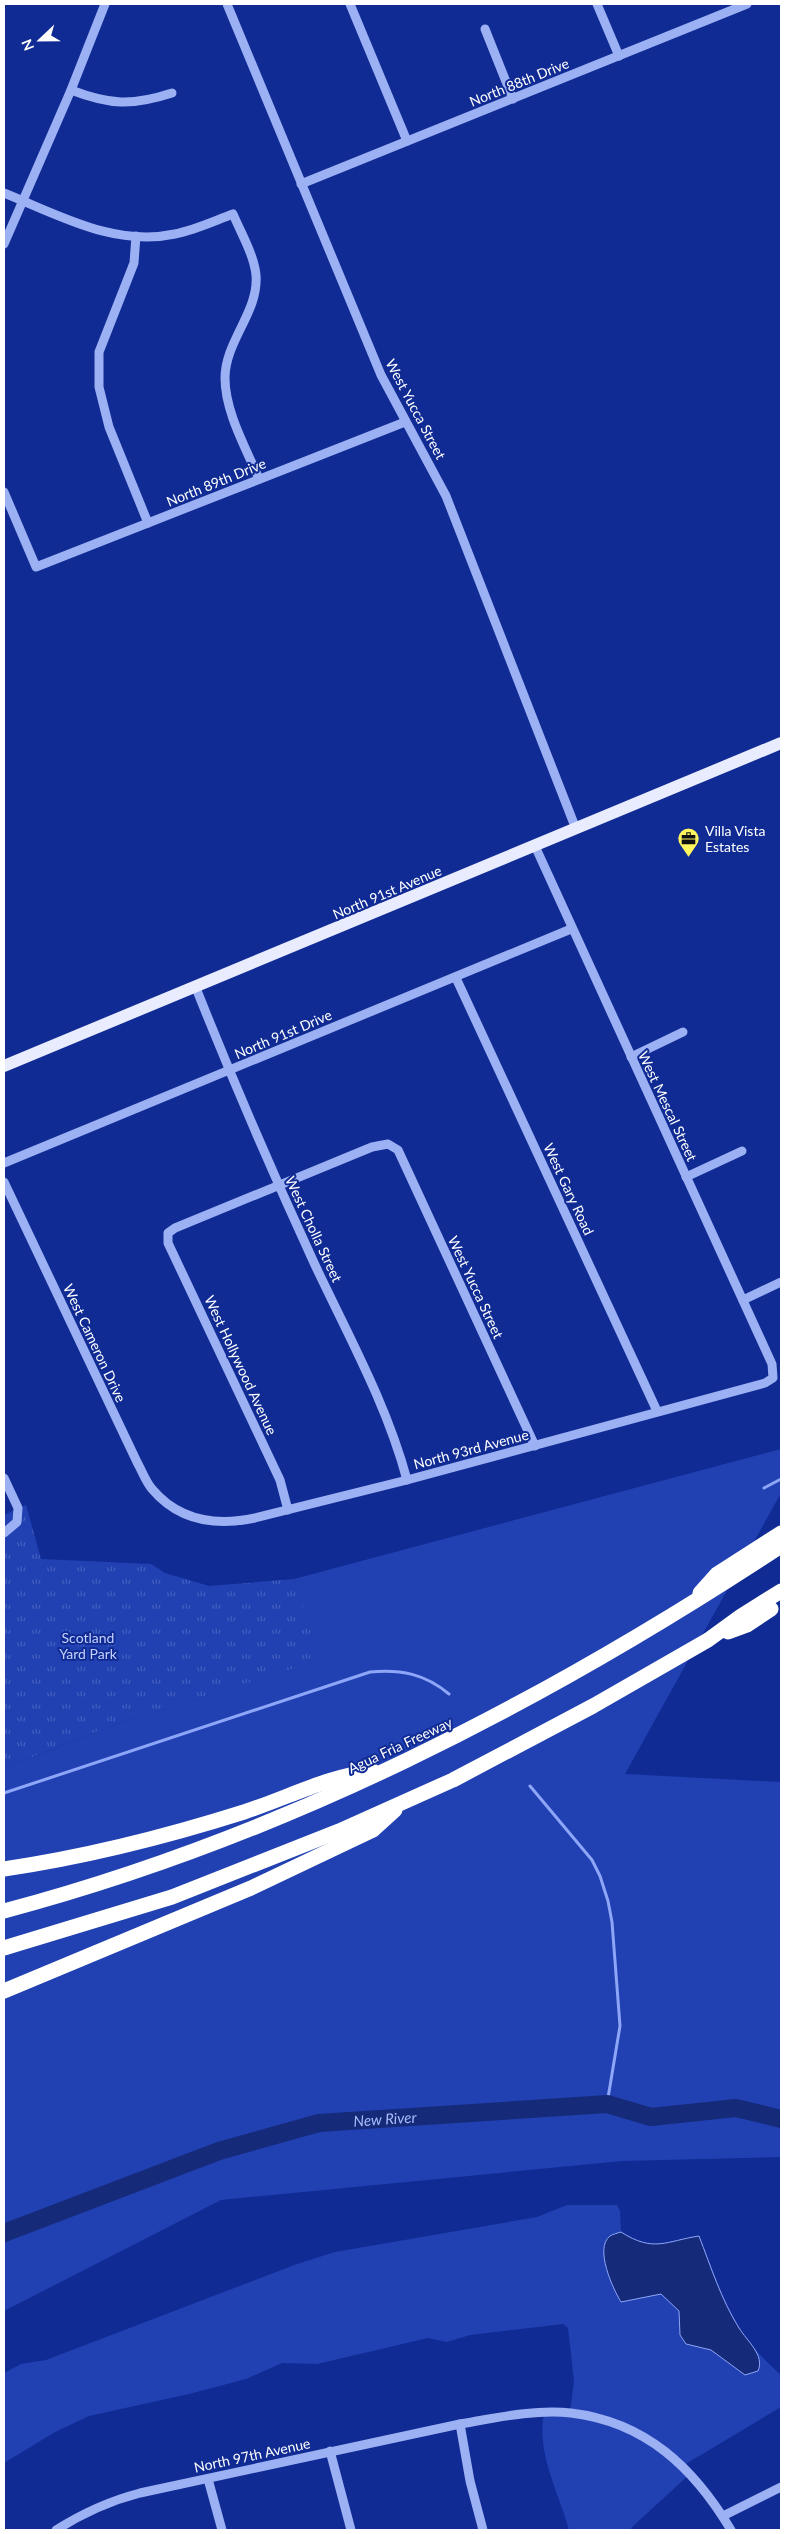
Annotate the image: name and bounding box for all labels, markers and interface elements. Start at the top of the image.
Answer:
north arrow [15,15,65,65]
text: N [18,37,37,53]
street label: North 88th Drive [467,54,571,110]
street label: West Yucca Street [382,356,450,462]
street label: North 89th Drive [164,454,268,510]
place label: Villa Vista Estates [705,822,765,855]
office icon: Villa Vista Estates [677,826,701,857]
street label: North 91st Avenue [330,861,444,923]
street label: North 91st Drive [232,1006,334,1062]
street label: West Mescal Street [635,1048,701,1164]
street label: West Gary Road [540,1140,598,1238]
street label: West Cholla Street [282,1173,346,1285]
street label: West Yucca Street [445,1233,507,1341]
street label: West Cameron Drive [60,1281,130,1405]
street label: West Hollywood Avenue [201,1292,281,1438]
street label: North 93rd Avenue [412,1425,530,1473]
park label: Scotland Yard Park [59,1629,118,1662]
street label: Agua Fria Freeway [345,1713,456,1777]
water label: New River [353,2108,418,2130]
street label: North 97th Avenue [192,2434,312,2476]

